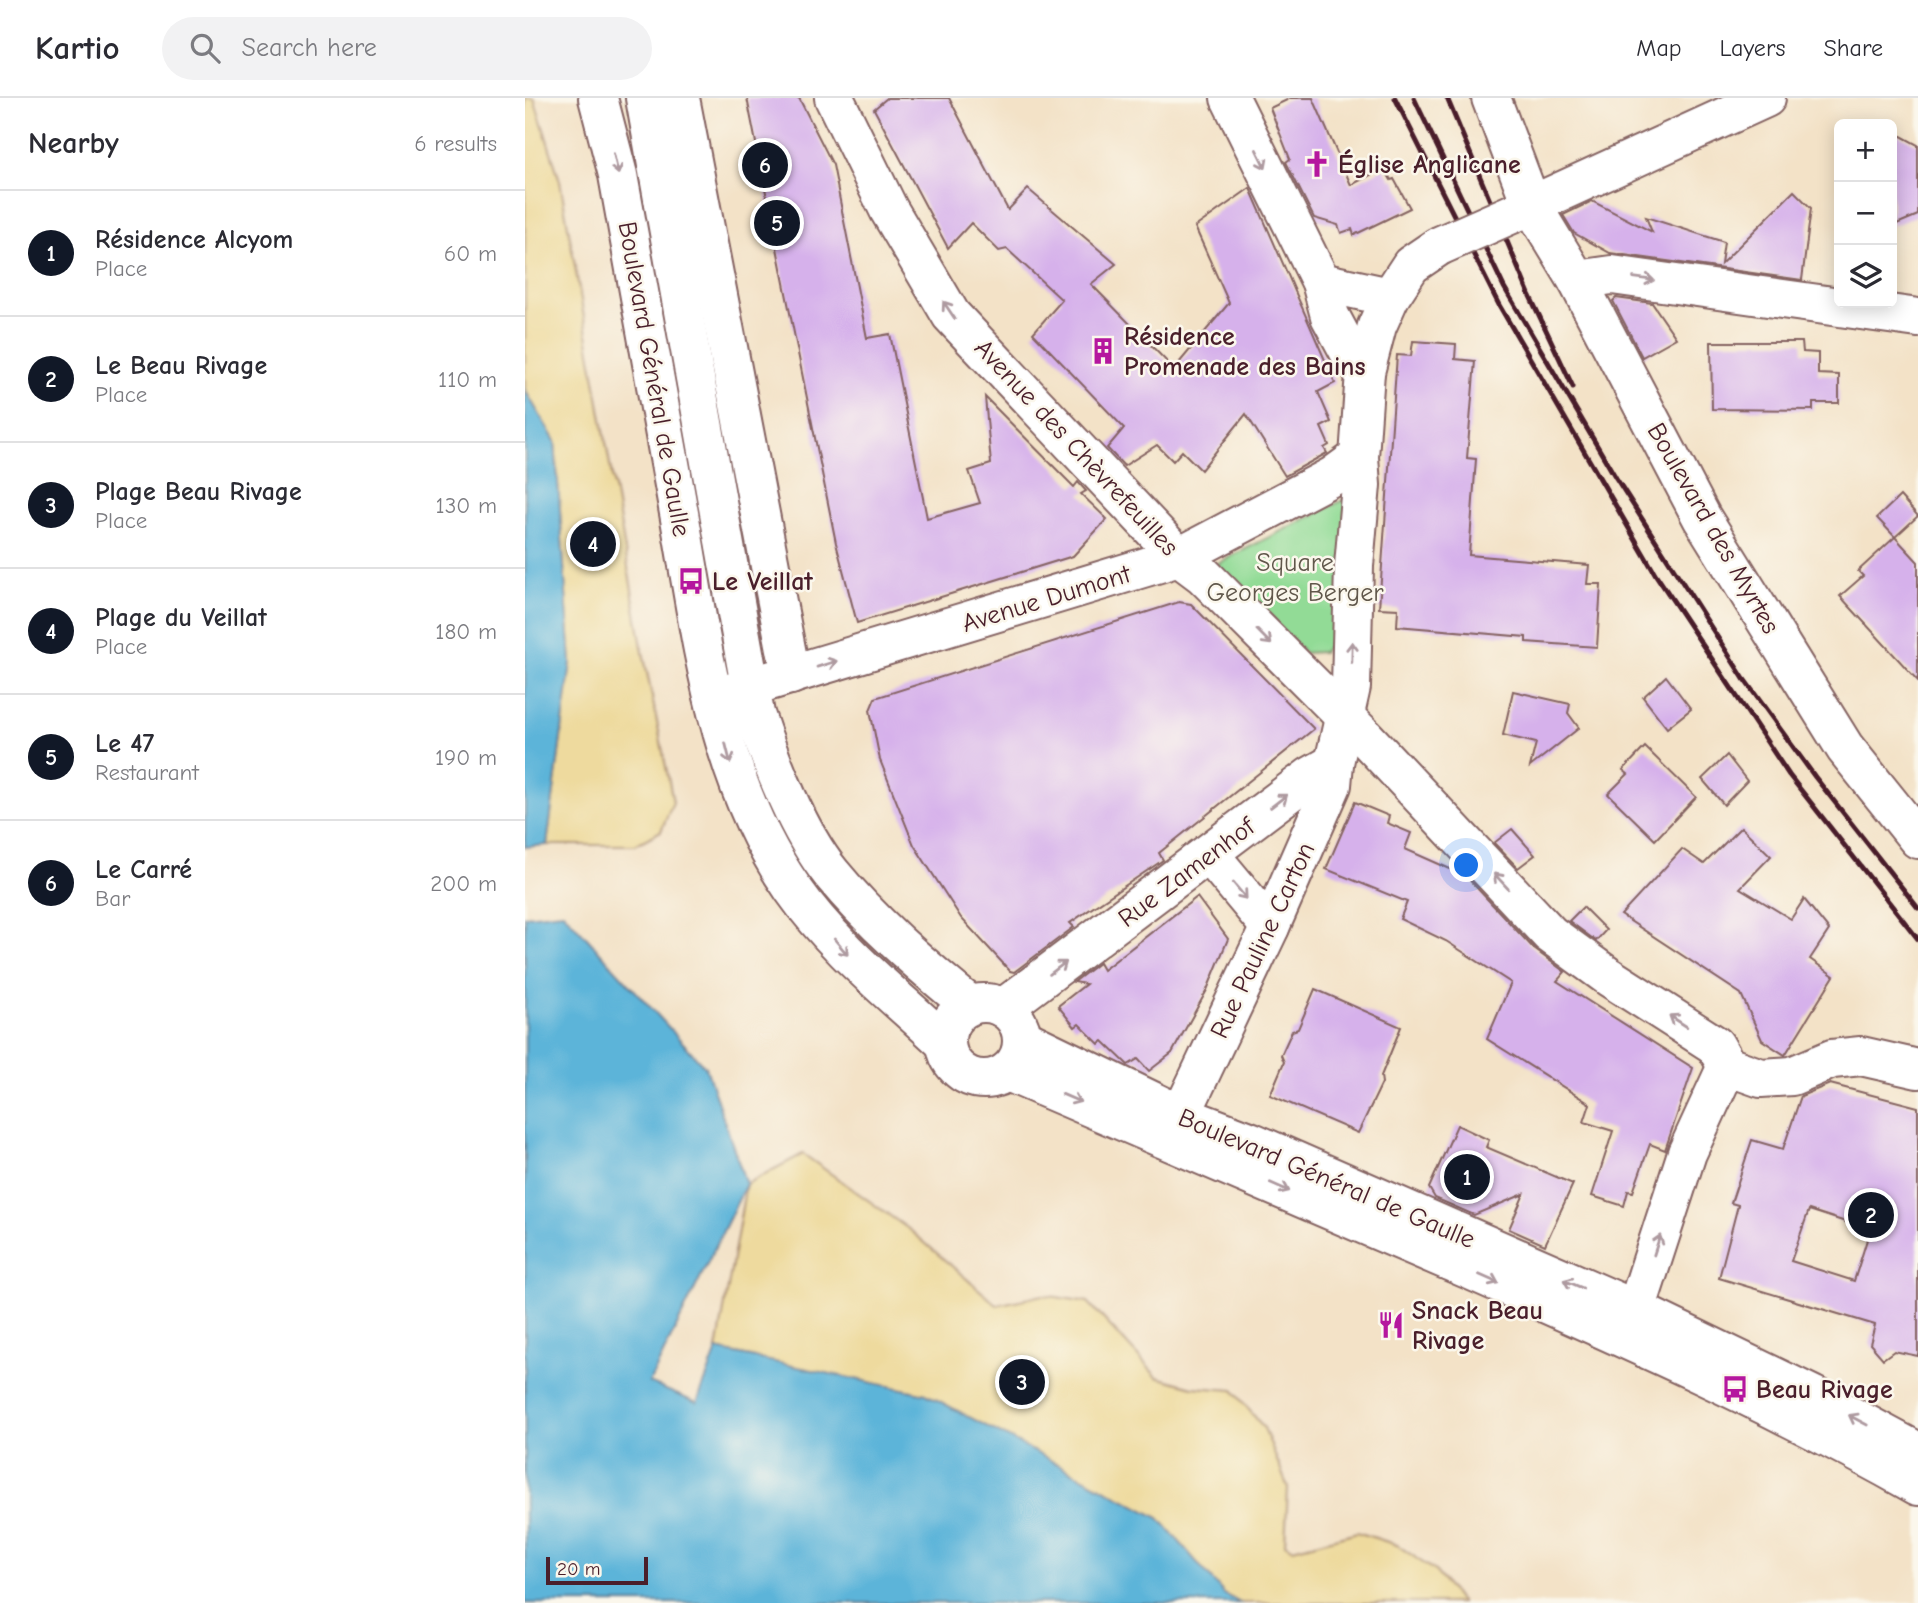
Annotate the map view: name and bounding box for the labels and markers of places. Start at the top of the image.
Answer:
pin: 6 [742,139,788,191]
church icon: Église Anglicane [1302,149,1332,179]
place label: Église Anglicane [1338,149,1521,180]
pin: 5 [754,197,800,249]
place label: Résidence Promenade des Bains [1124,322,1366,382]
building icon: Résidence Promenade des Bains [1088,336,1118,366]
pin: 4 [570,518,616,570]
bus stop icon: Le Veillat [676,566,706,596]
place label: Le Veillat [712,567,813,597]
pin: 1 [1444,1151,1490,1203]
pin: 2 [1848,1189,1894,1241]
place label: Snack Beau Rivage [1412,1296,1543,1356]
restaurant icon: Snack Beau Rivage [1376,1310,1406,1340]
pin: 3 [999,1356,1045,1408]
bus stop icon: Beau Rivage [1720,1374,1750,1404]
place label: Beau Rivage [1756,1375,1893,1405]

